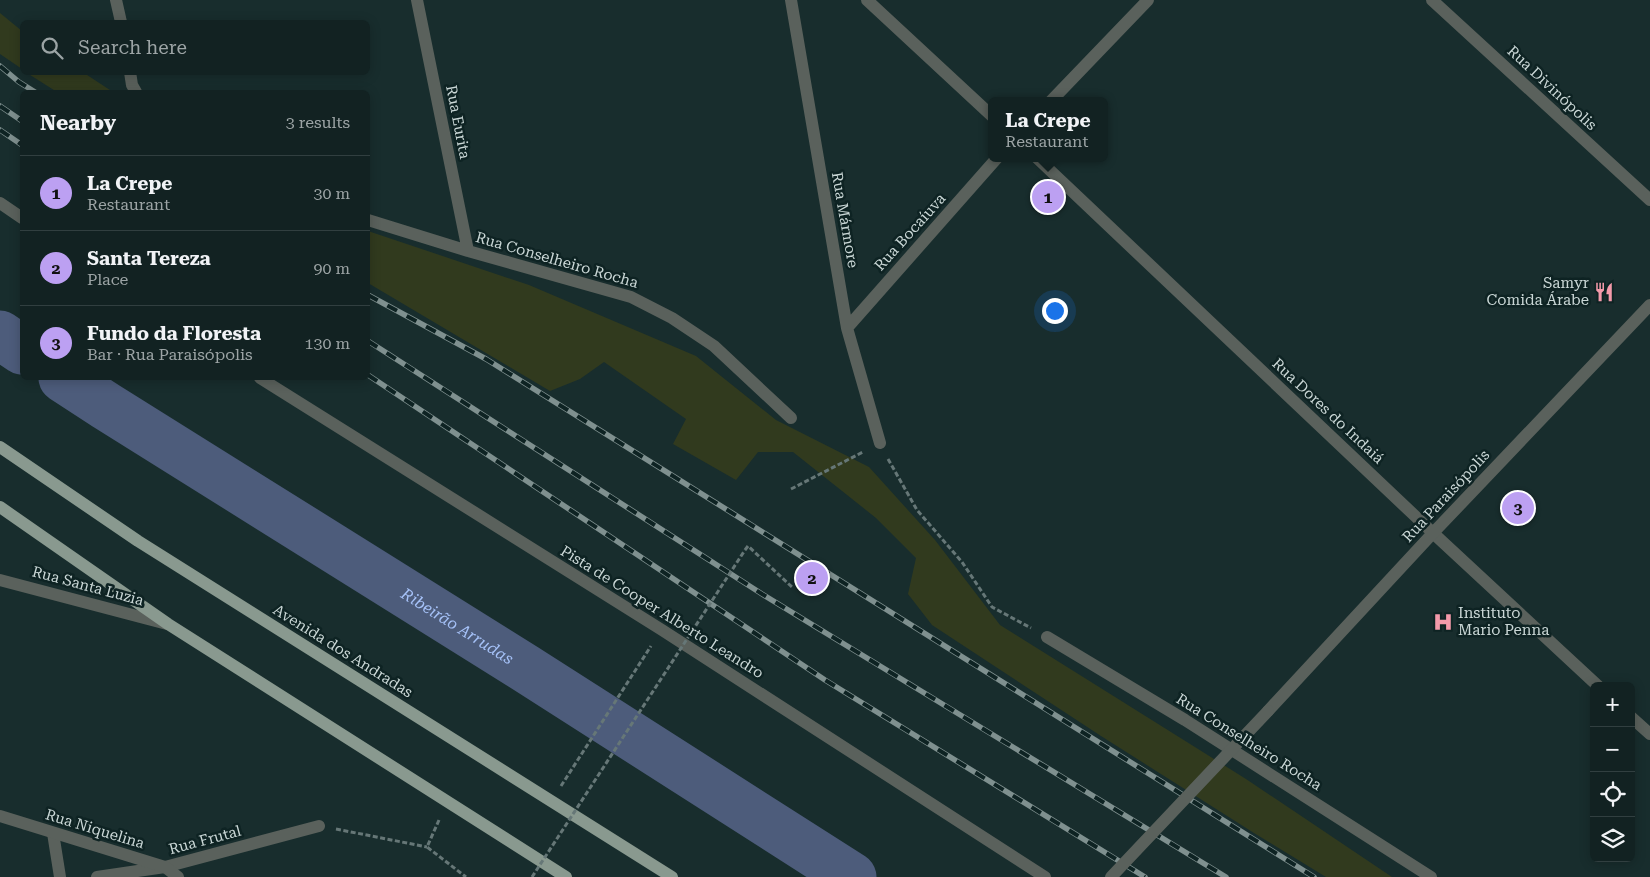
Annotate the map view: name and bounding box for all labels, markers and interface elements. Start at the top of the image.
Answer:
search box [20,20,370,75]
icon: search [38,34,66,62]
text: Search here [78,36,187,59]
street label: Rua Divinópolis [1504,42,1600,134]
street label: Rua Eurita [442,84,474,160]
popup [988,97,1108,162]
text: La Crepe [1005,109,1091,132]
text: Nearby [40,111,116,135]
text: 3 results [286,113,350,132]
text: Restaurant [1005,132,1088,151]
street label: Rua Mármore [828,171,862,269]
text: La Crepe [87,172,172,195]
pin: 1 [1032,178,1064,216]
text: 1 [52,184,60,203]
text: 30 m [313,184,350,203]
street label: Rua Bocaíuva [871,190,949,274]
text: Restaurant [87,195,170,214]
street label: Rua Conselheiro Rocha [474,228,640,292]
text: Santa Tereza [87,247,211,270]
text: 2 [52,259,60,278]
text: 90 m [313,259,350,278]
text: Place [87,270,128,289]
place label: Samyr Comida Árabe [1486,274,1589,309]
restaurant icon: Samyr Comida Árabe [1593,281,1615,303]
your location [1042,298,1068,324]
text: Fundo da Floresta [87,322,261,345]
text: 3 [52,334,60,353]
text: 130 m [304,334,350,353]
text: Bar · Rua Paraisópolis [87,345,253,364]
street label: Rua Dores do Indaiá [1268,355,1388,467]
street label: Rua Paraisópolis [1399,446,1493,546]
pin: 3 [1502,489,1534,527]
street label: Pista de Cooper Alberto Leandro [557,542,767,682]
pin: 2 [796,559,828,597]
street label: Rua Santa Luzia [30,562,146,610]
water label: Ribeirão Arrudas [397,584,517,668]
street label: Avenida dos Andradas [270,601,416,701]
place label: Instituto Mario Penna [1458,604,1549,639]
hospital icon: Instituto Mario Penna [1432,611,1454,633]
map controls [1590,682,1635,862]
button: + [1590,682,1635,727]
street label: Rua Conselheiro Rocha [1173,690,1325,794]
button: − [1590,727,1635,772]
button: locate [1590,772,1635,817]
street label: Rua Niquelina [43,805,147,853]
button: layers [1590,817,1635,862]
street label: Rua Frutal [167,822,243,858]

